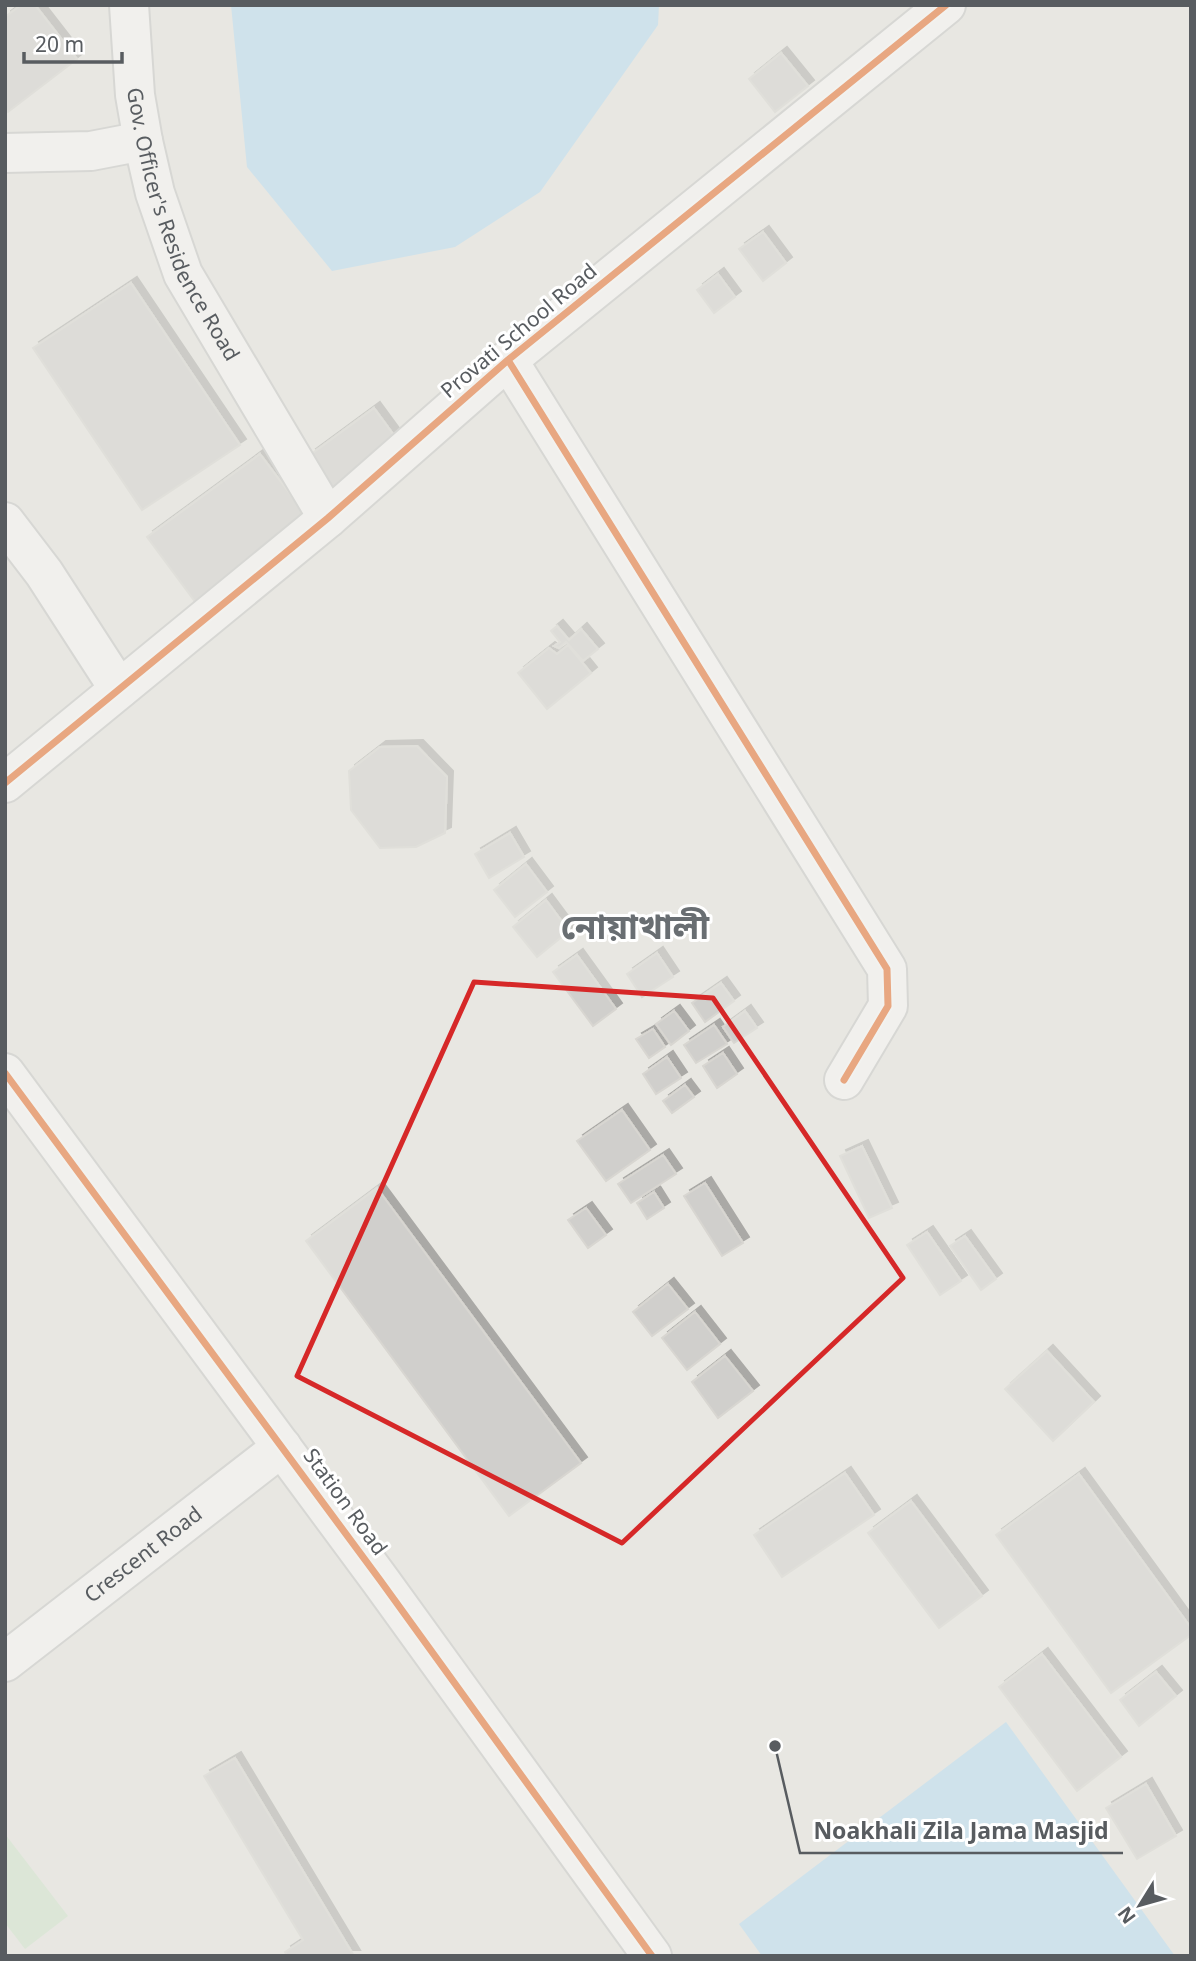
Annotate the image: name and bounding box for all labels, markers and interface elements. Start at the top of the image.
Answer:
scale bar [24,21,122,65]
text: 20 m [35,30,84,58]
street label: Gov. Officer's Residence Road [121,85,246,366]
street label: Provati School Road [434,257,602,404]
district label: নোয়াখালী [561,902,710,949]
street label: Station Road [298,1442,394,1560]
street label: Crescent Road [78,1499,207,1608]
callout: Noakhali Zila Jama Masjid [800,1809,1123,1853]
text: Noakhali Zila Jama Masjid [813,1814,1109,1846]
north arrow [1105,1870,1175,1940]
text: N [1111,1901,1141,1929]

